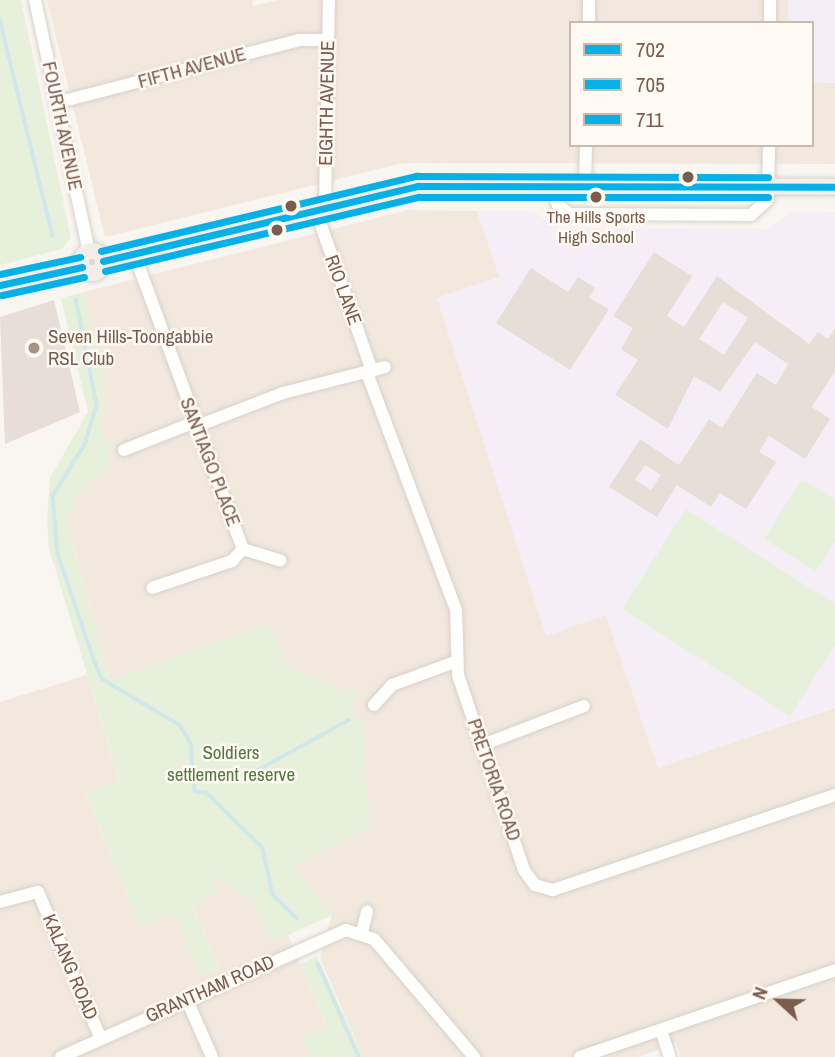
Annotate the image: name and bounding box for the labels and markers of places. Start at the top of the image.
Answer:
unlabelled marker [681,170,695,184]
marker: The Hills Sports High School [589,190,603,204]
unlabelled marker [284,199,298,213]
place label: The Hills Sports High School [546,207,646,247]
unlabelled marker [270,223,284,237]
place label: Seven Hills-Toongabbie RSL Club [48,326,213,370]
marker: Seven Hills-Toongabbie RSL Club [26,340,42,356]

